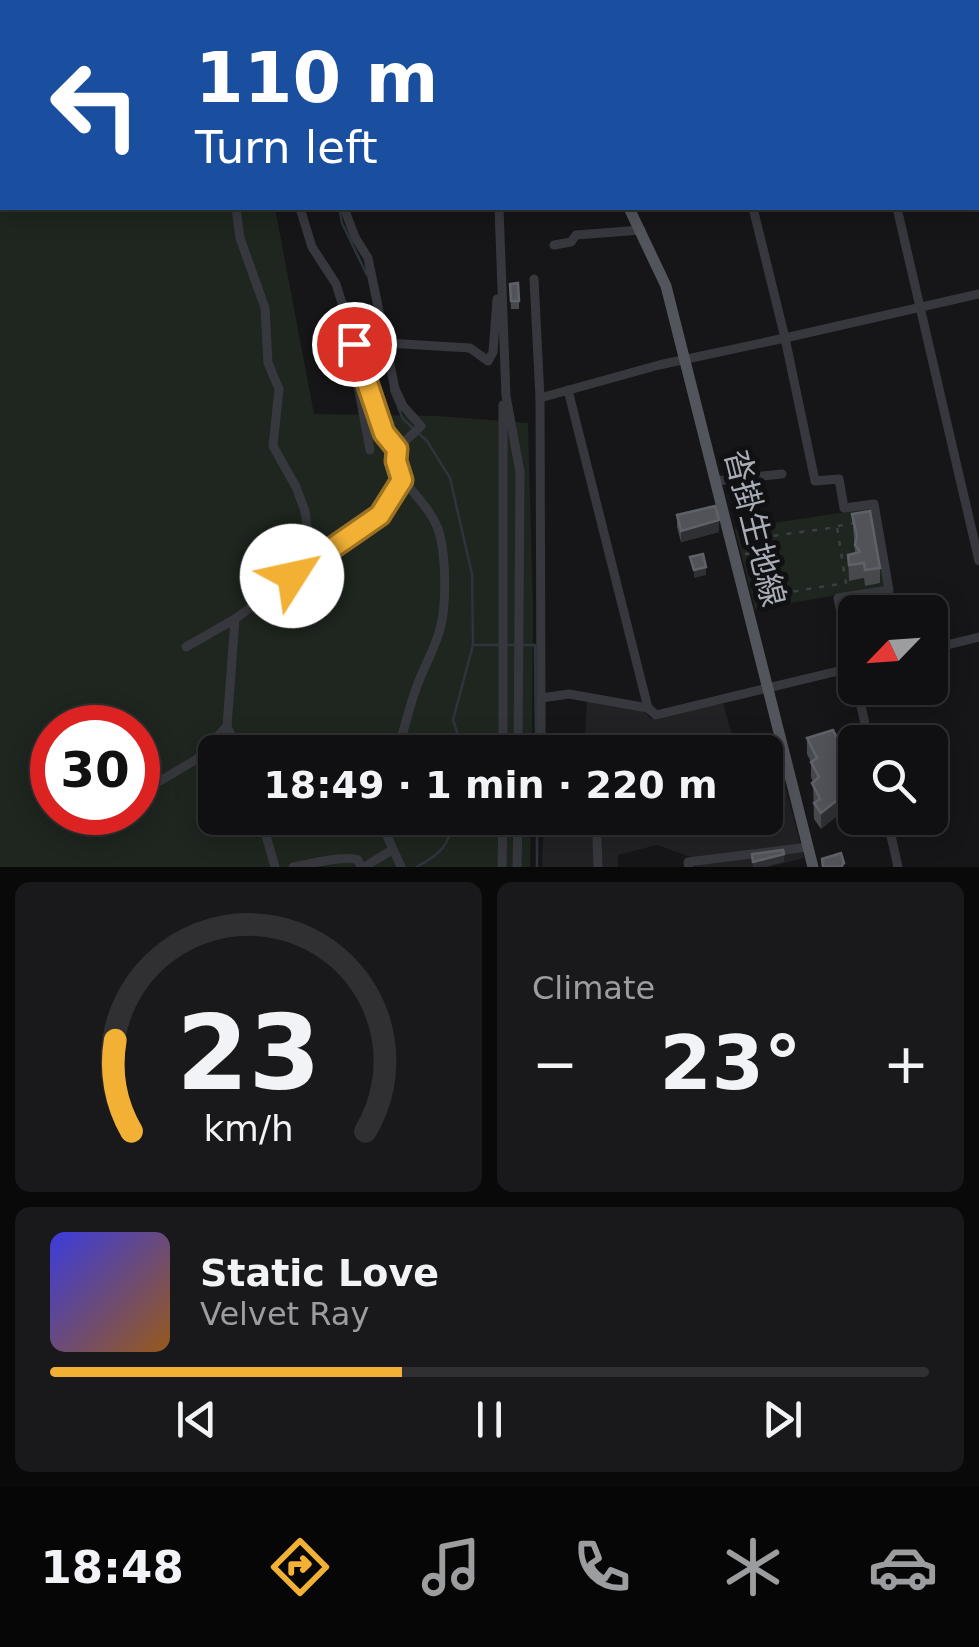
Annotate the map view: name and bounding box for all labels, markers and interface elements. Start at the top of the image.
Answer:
text: 110 m [195,37,438,119]
icon: left [30,40,160,170]
text: Turn left [195,121,378,174]
pin [312,302,397,387]
icon: arrive [327,317,382,372]
street label: 沓掛生地線 [717,446,793,610]
position arrow [240,524,344,628]
north arrow [838,595,948,705]
map controls [838,595,948,835]
speed limit sign: 30 [30,705,160,835]
button: search [838,725,948,835]
text: 18:49 · 1 min · 220 m [263,763,718,807]
text: Climate [532,969,655,1007]
text: 23 [176,992,321,1114]
text: 23° [660,1019,801,1107]
text: − [532,1032,578,1096]
text: + [883,1032,929,1096]
text: km/h [203,1108,294,1149]
text: Static Love [200,1251,439,1295]
text: Velvet Ray [200,1295,369,1333]
icon: previous [169,1392,224,1447]
icon: pause [462,1392,517,1447]
icon: next [755,1392,810,1447]
icon: directions [265,1532,335,1602]
icon: music [416,1532,486,1602]
icon: phone [567,1532,637,1602]
icon: climate [718,1532,788,1602]
icon: car [868,1532,938,1602]
text: 18:48 [40,1541,184,1594]

